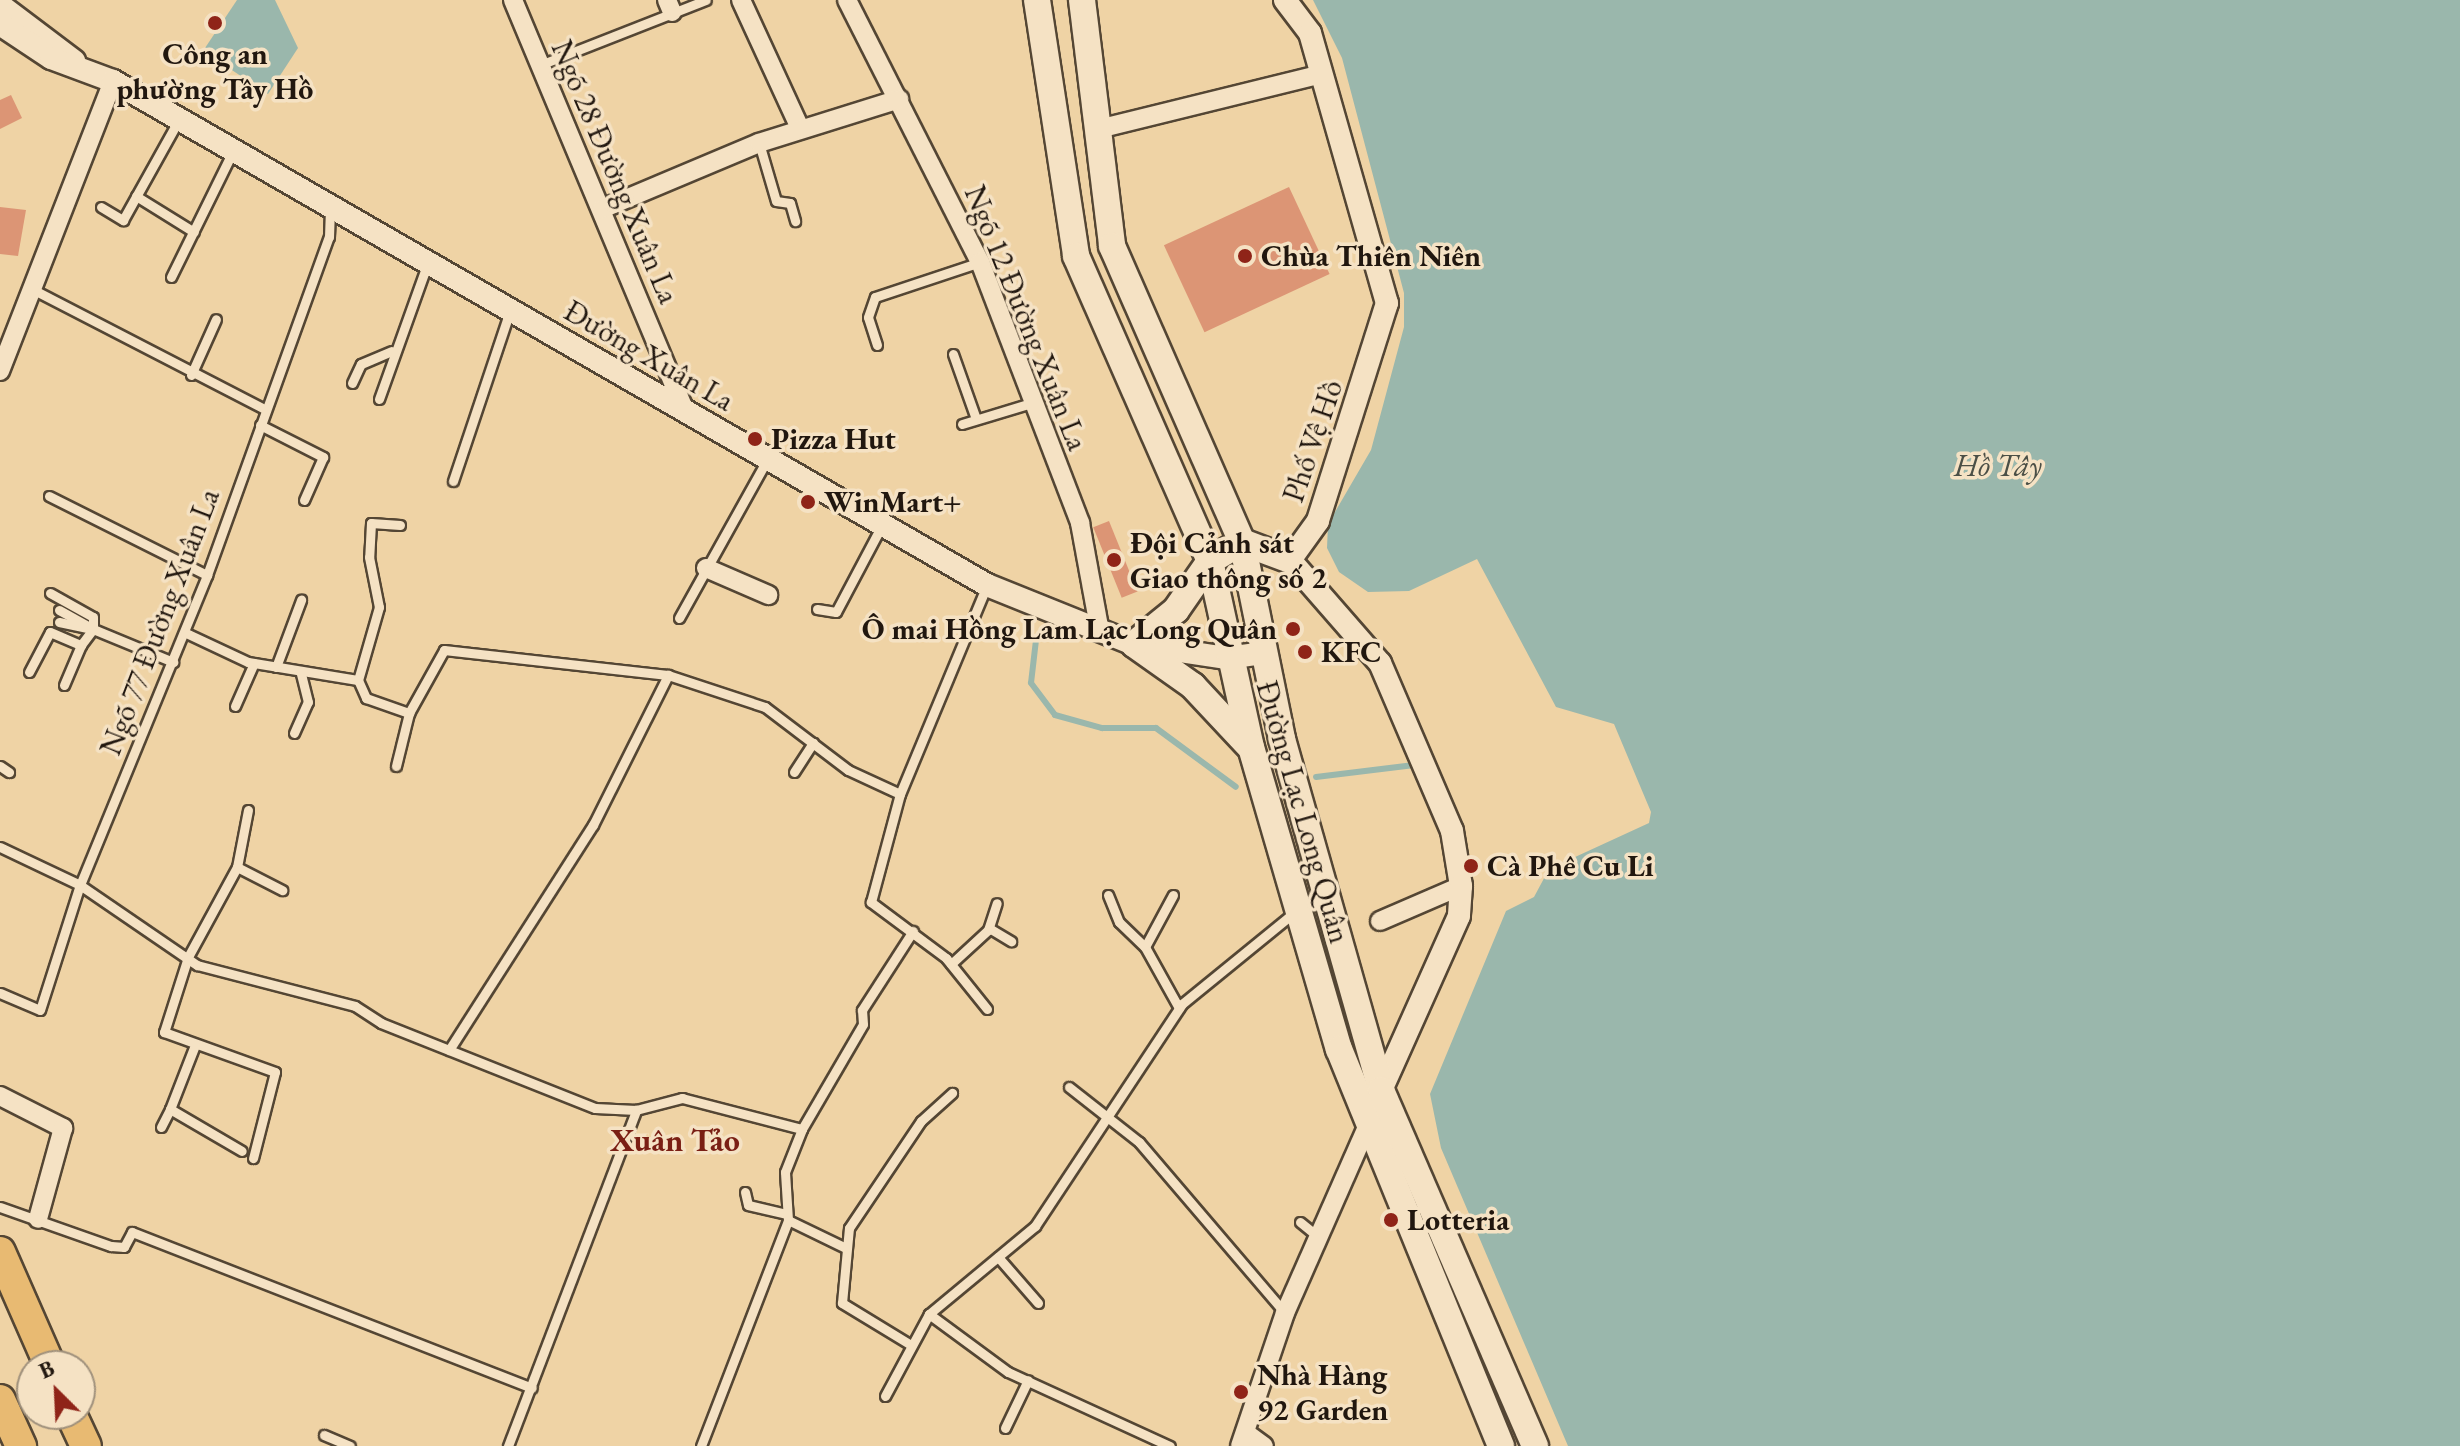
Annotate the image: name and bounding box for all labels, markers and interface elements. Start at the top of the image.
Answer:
marker: Công an phường Tây Hồ [206,14,224,32]
street label: Ngõ 28 Đường Xuân La [543,35,687,309]
place label: Công an phường Tây Hồ [117,36,313,106]
street label: Ngõ 12 Đường Xuân La [956,180,1096,456]
place label: Chùa Thiên Niên [1261,238,1481,274]
marker: Chùa Thiên Niên [1236,247,1254,265]
street label: Đường Xuân La [558,293,740,419]
street label: Phố Vệ Hồ [1275,375,1351,507]
place label: Pizza Hut [771,421,896,457]
marker: Pizza Hut [746,430,764,448]
water label: Hồ Tây [1954,446,2042,484]
street label: Ngõ 77 Đường Xuân La [93,484,227,760]
place label: WinMart+ [824,484,961,520]
marker: WinMart+ [799,493,817,511]
place label: Đội Cảnh sát Giao thông số 2 [1130,525,1327,596]
marker: Đội Cảnh sát Giao thông số 2 [1105,551,1123,569]
place label: Ô mai Hồng Lam Lạc Long Quân [862,611,1277,647]
marker: Ô mai Hồng Lam Lạc Long Quân [1284,620,1302,638]
place label: KFC [1321,634,1382,670]
marker: KFC [1296,643,1314,661]
street label: Đường Lạc Long Quân [1248,677,1358,947]
place label: Cà Phê Cu Li [1487,848,1654,884]
marker: Cà Phê Cu Li [1462,857,1480,875]
district label: Xuân Tảo [610,1121,740,1159]
place label: Lotteria [1407,1202,1509,1238]
marker: Lotteria [1382,1211,1400,1229]
north arrow [16,1350,96,1430]
text: B [35,1353,59,1385]
place label: Nhà Hàng 92 Garden [1257,1357,1388,1428]
marker: Nhà Hàng 92 Garden [1232,1383,1250,1401]

